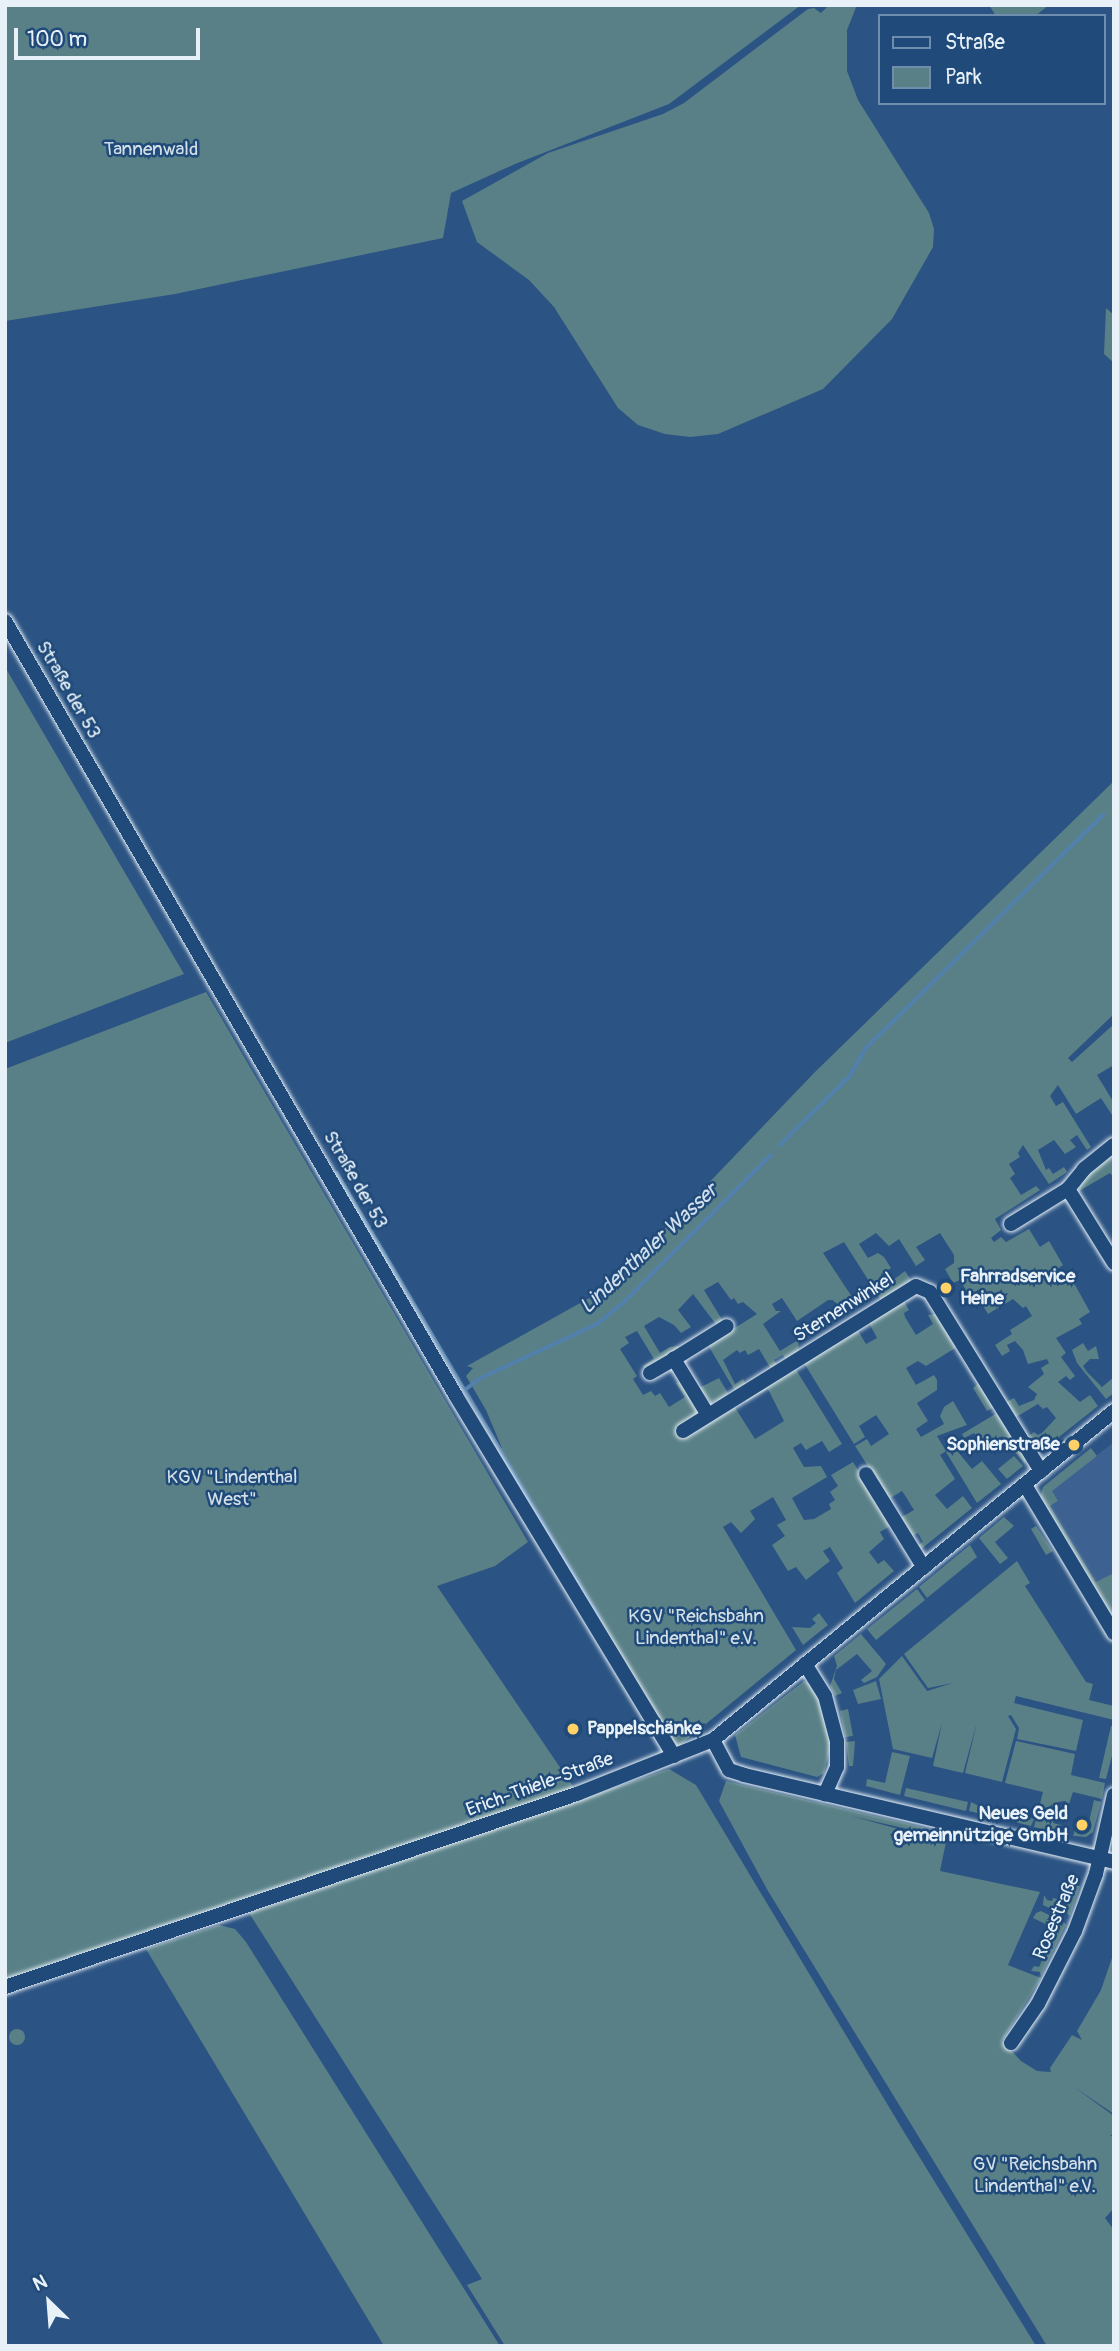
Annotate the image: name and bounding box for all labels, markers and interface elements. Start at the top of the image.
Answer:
scale bar [18,14,203,58]
legend [878,14,1105,105]
text: 100 m [27,26,87,53]
text: Straße [945,29,1005,56]
text: Park [945,64,982,91]
park label: Tannenwald [104,139,198,161]
street label: Straße der 53 [31,637,105,743]
street label: Straße der 53 [318,1127,392,1233]
water label: Lindenthaler Wasser [575,1179,723,1319]
place label: Fahrradservice Heine [960,1266,1075,1310]
street label: Sternenwinkel [790,1268,898,1348]
marker: Fahrradservice Heine [938,1280,954,1296]
place label: Sophienstraße [946,1434,1060,1456]
marker: Sophienstraße [1066,1437,1082,1453]
park label: KGV "Lindenthal West" [167,1467,297,1511]
park label: KGV "Reichsbahn Lindenthal" e.V. [628,1606,764,1650]
place label: Pappelschänke [587,1718,702,1740]
marker: Pappelschänke [565,1721,581,1737]
street label: Erich-Thiele-Straße [463,1748,617,1822]
place label: Neues Geld gemeinnützige GmbH [894,1803,1068,1847]
marker: Neues Geld gemeinnützige GmbH [1074,1817,1090,1833]
street label: Rosestraße [1029,1871,1085,1963]
park label: GV "Reichsbahn Lindenthal" e.V. [973,2154,1097,2198]
north arrow [14,2267,84,2337]
text: N [29,2269,51,2297]

